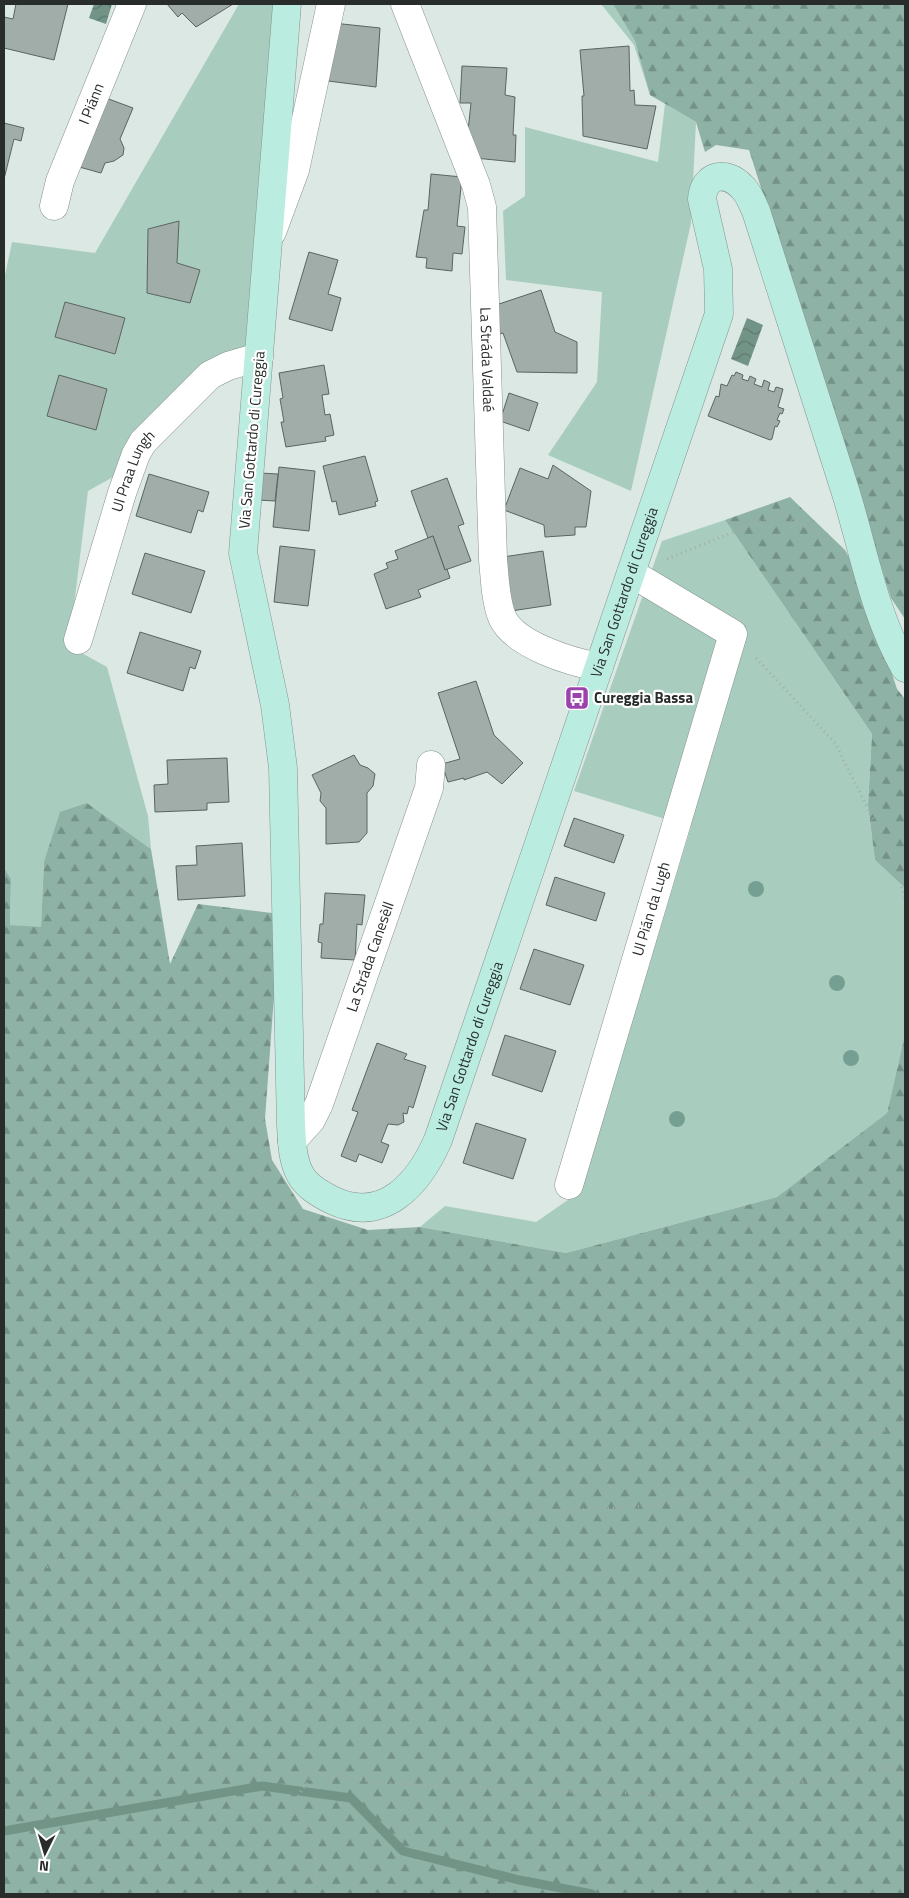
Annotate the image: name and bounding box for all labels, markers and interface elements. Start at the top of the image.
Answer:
street label: I Piánn [72,79,110,128]
street label: La Stráda Valdaé [474,307,500,413]
street label: Via San Gottardo di Cureggia [232,350,271,530]
street label: Ul Praa Lungh [105,424,160,515]
street label: Via San Gottardo di Cureggia [584,503,664,680]
bus stop icon: Cureggia Bassa [564,685,590,711]
place label: Cureggia Bassa [594,686,693,709]
street label: Ul Pián da Lugh [626,859,676,959]
street label: La Stráda Canesèll [340,898,400,1015]
street label: Via San Gottardo di Cureggia [430,958,509,1135]
north arrow [20,1828,70,1878]
text: N [38,1856,50,1877]

